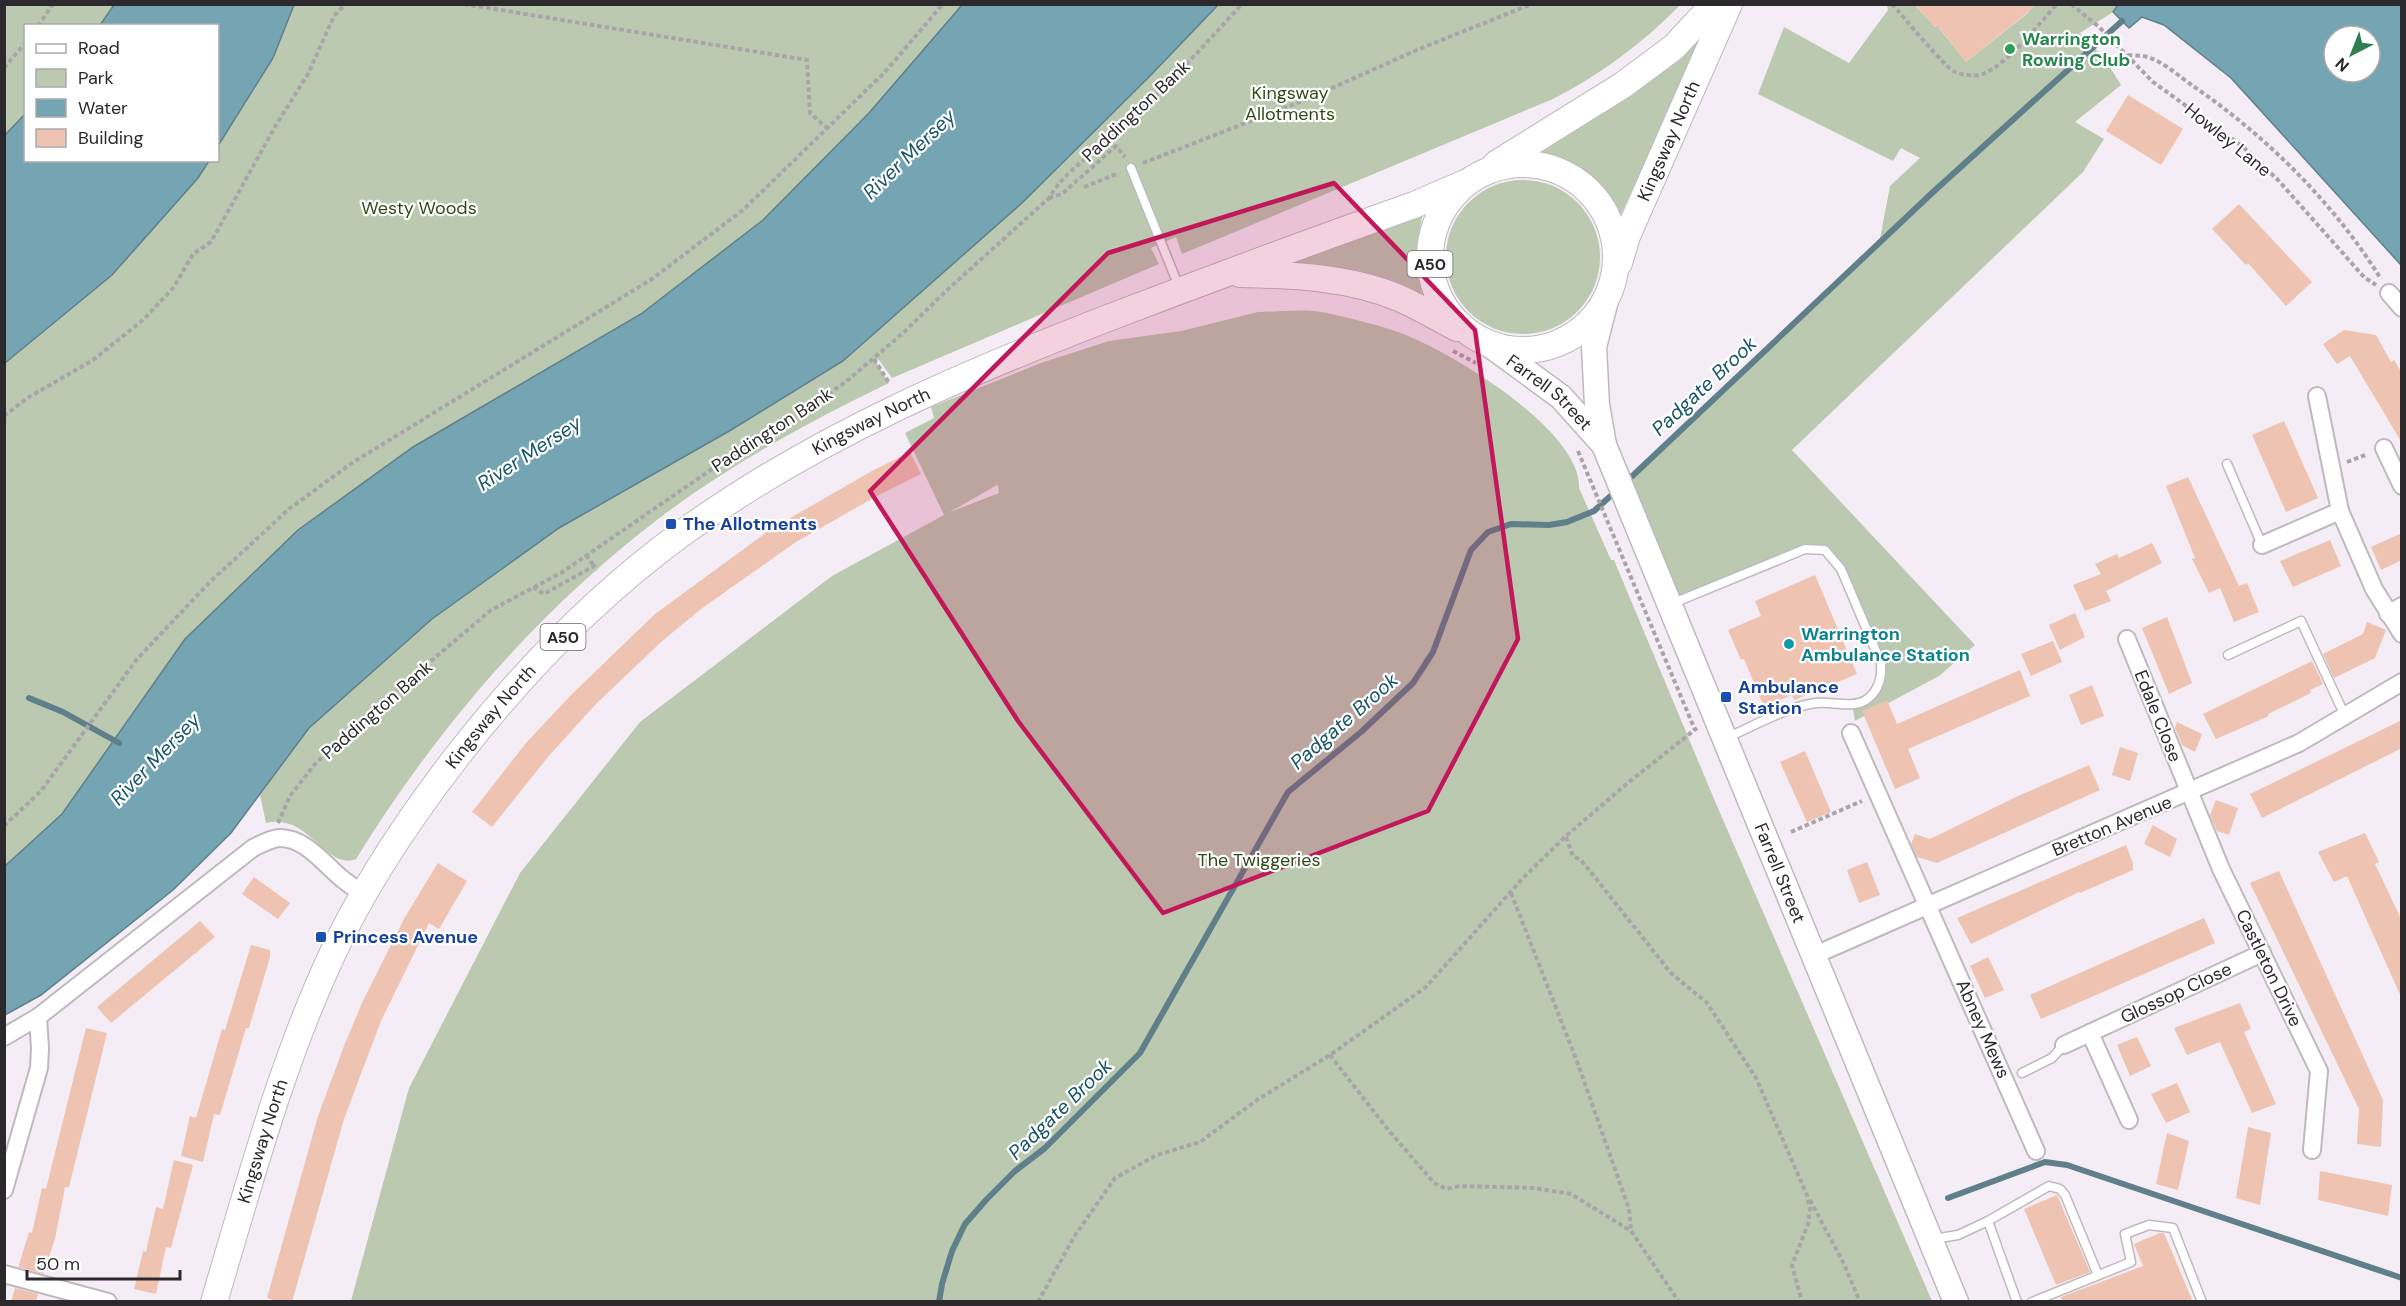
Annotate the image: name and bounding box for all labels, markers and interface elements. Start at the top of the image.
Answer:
legend [24,24,219,162]
north arrow [2322,24,2382,84]
place label: Warrington Rowing Club [2022,27,2130,72]
text: Road [78,36,120,60]
marker: Warrington Rowing Club [2003,42,2017,56]
text: N [2331,53,2354,76]
street label: Paddington Bank [1077,55,1195,167]
text: Park [78,66,114,90]
street label: Kingsway North [1632,77,1706,205]
park label: Kingsway Allotments [1245,81,1335,126]
text: Water [78,96,128,120]
street label: Howley Lane [2180,98,2276,182]
water label: River Mersey [857,103,961,205]
text: Building [78,126,143,150]
park label: Westy Woods [361,196,477,220]
road number: A50 [1408,251,1452,277]
water label: Padgate Brook [1646,330,1763,442]
street label: Farrell Street [1501,349,1597,436]
street label: Paddington Bank [707,382,837,478]
street label: Kingsway North [808,382,934,461]
water label: River Mersey [472,409,587,496]
place label: The Allotments [683,512,817,536]
marker: The Allotments [664,517,678,531]
place label: Warrington Ambulance Station [1801,622,1970,667]
road number: A50 [540,624,586,650]
marker: Warrington Ambulance Station [1782,637,1796,651]
street label: Paddington Bank [316,655,438,765]
street label: Kingsway North [440,659,541,774]
water label: Padgate Brook [1285,666,1404,775]
street label: Edale Close [2129,666,2187,766]
place label: Ambulance Station [1738,675,1839,720]
marker: Ambulance Station [1719,690,1733,704]
water label: River Mersey [104,707,206,811]
street label: Bretton Avenue [2048,790,2176,862]
street label: Farrell Street [1749,820,1811,927]
park label: The Twiggeries [1198,848,1320,872]
street label: Castleton Drive [2230,905,2308,1031]
place label: Princess Avenue [333,925,478,949]
marker: Princess Avenue [314,930,328,944]
street label: Glossop Close [2117,957,2235,1029]
street label: Abney Mews [1950,976,2016,1082]
water label: Padgate Brook [1002,1052,1118,1165]
street label: Kingsway North [232,1076,293,1206]
scale bar [27,1243,180,1281]
text: 50 m [36,1252,80,1276]

